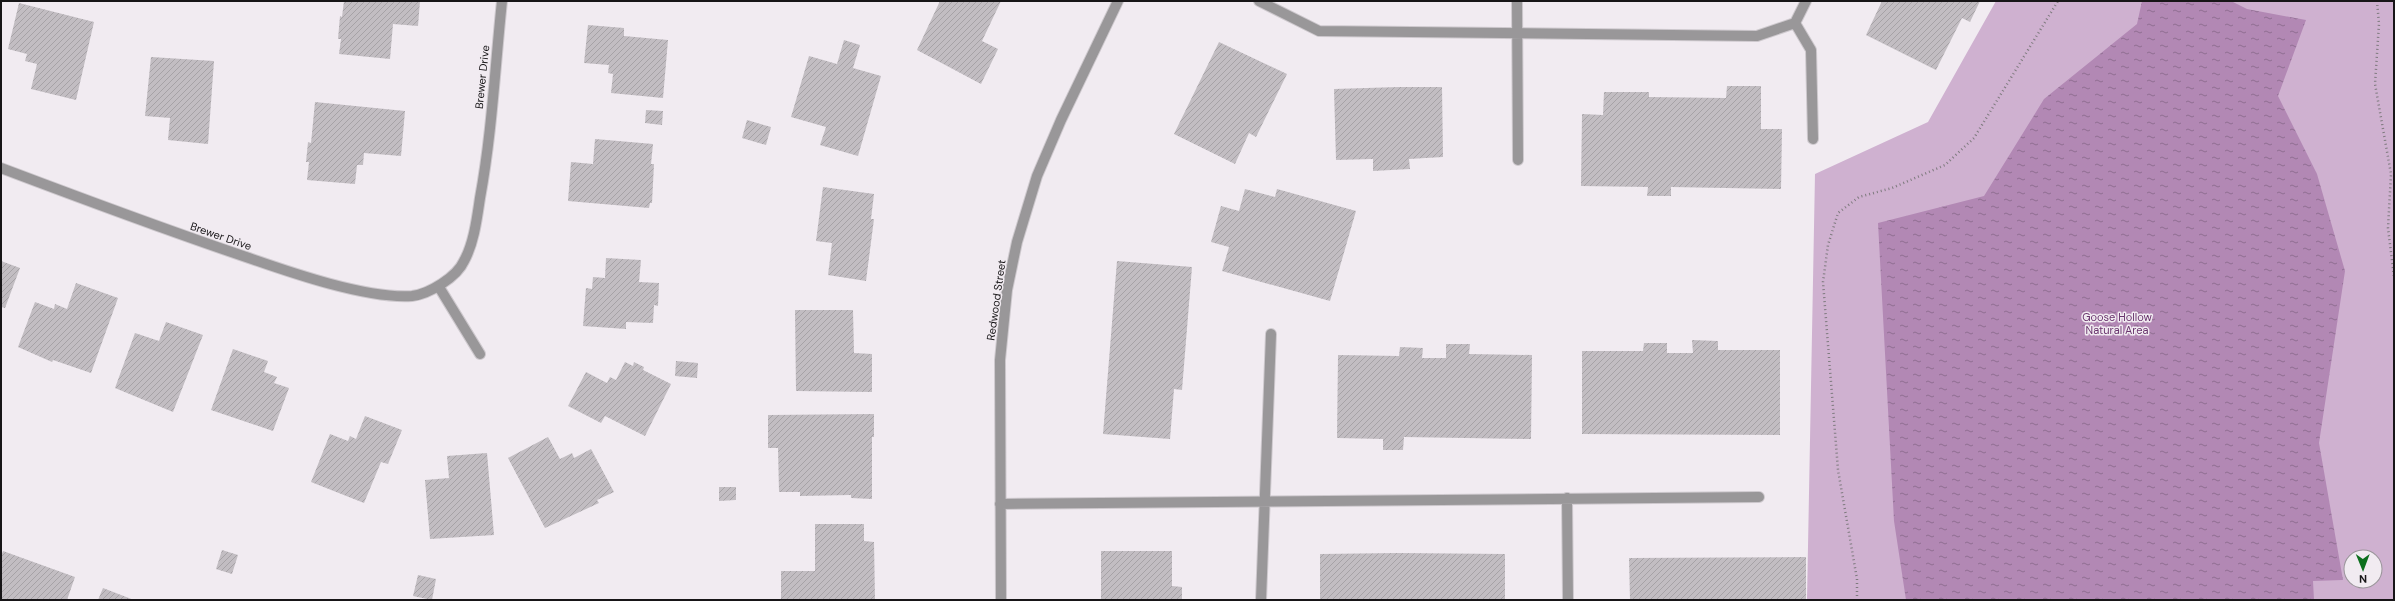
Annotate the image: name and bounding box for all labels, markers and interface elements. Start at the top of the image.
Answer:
street label: Brewer Drive [472,44,492,110]
street label: Brewer Drive [188,219,254,253]
street label: Redwood Street [983,259,1009,341]
park label: Goose Hollow Natural Area [2082,310,2152,337]
north arrow [2343,549,2383,589]
text: N [2359,572,2367,586]

